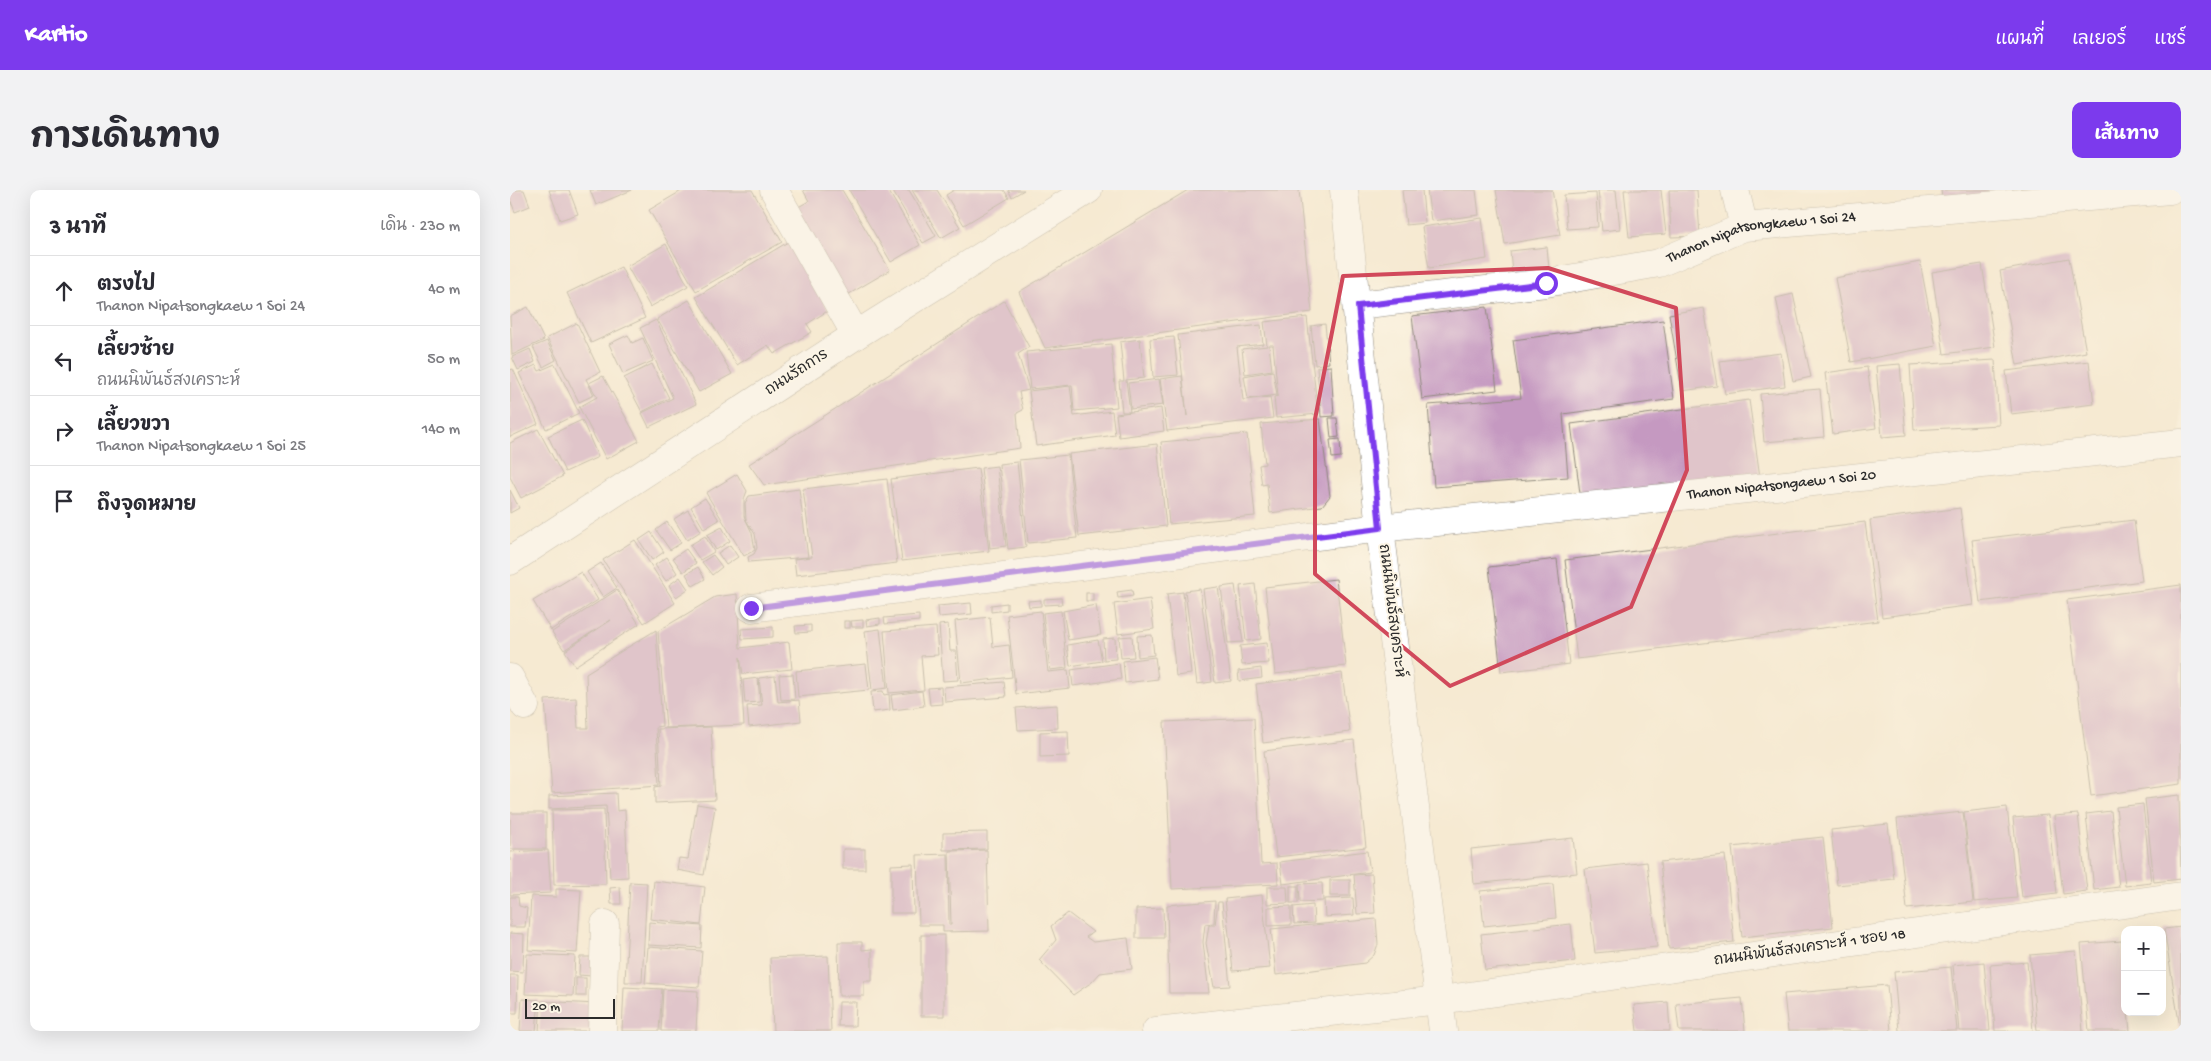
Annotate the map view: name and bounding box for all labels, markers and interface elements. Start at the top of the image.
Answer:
text: Kartio [25,21,88,50]
text: แผนที่ [1996,30,2044,51]
text: เลเยอร์ [2072,30,2126,51]
text: แชร์ [2154,30,2186,51]
button: เส้นทาง [2072,102,2181,158]
text: การเดินทาง [30,120,220,161]
street label: Thanon Nipatsongkaew 1 Soi 24 [1663,208,1857,268]
text: 3 นาที [50,217,106,242]
text: เดิน · 230 m [380,218,460,237]
route start [1535,272,1558,295]
text: ตรงไป [97,275,155,298]
icon: ahead [50,277,78,305]
text: 40 m [428,281,460,300]
text: Thanon Nipatsongkaew 1 Soi 24 [97,298,305,317]
text: เลี้ยวซ้าย [97,340,174,363]
street label: ถนนรัถการ [761,344,832,400]
icon: left [50,347,78,375]
text: 50 m [427,351,460,370]
text: ถนนนิพันธ์สงเคราะห์ [97,373,241,392]
text: เลี้ยวขวา [97,415,170,438]
icon: right [50,417,78,445]
text: 140 m [422,421,460,440]
text: Thanon Nipatsongkaew 1 Soi 25 [97,438,306,457]
street label: Thanon Nipatsongaew 1 Soi 20 [1685,466,1878,504]
icon: arrive [50,487,78,515]
text: ถึงจุดหมาย [97,495,196,518]
street label: ถนนนิพันธ์สงเคราะห์ [1374,543,1411,679]
route end [740,597,763,620]
street label: ถนนนิพันธ์สงเคราะห์ 1 ซอย 18 [1713,923,1907,970]
map controls [2121,926,2166,1016]
button: + [2121,926,2166,971]
button: − [2121,971,2166,1016]
scale bar [525,996,615,1019]
text: 20 m [532,999,560,1016]

